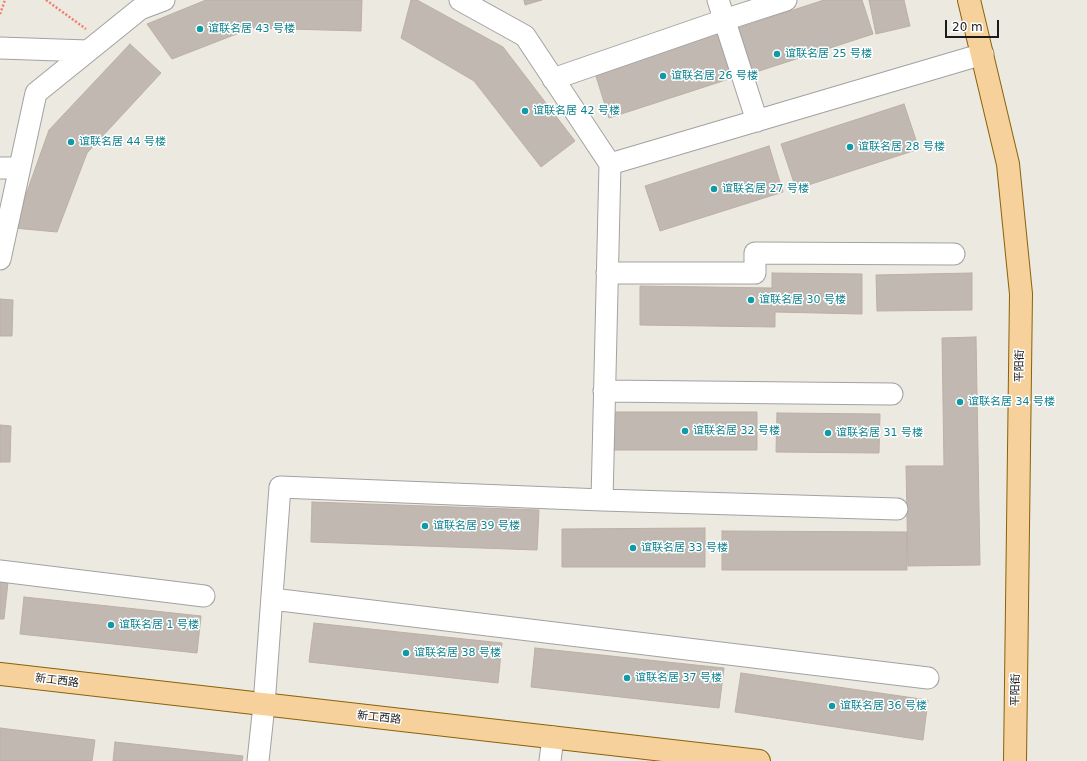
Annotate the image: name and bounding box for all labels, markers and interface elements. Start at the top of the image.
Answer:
scale bar [947,12,1001,38]
text: 20 m [952,20,983,34]
place label: 谊联名居 43 号楼 [208,22,295,36]
marker: 谊联名居 43 号楼 [195,24,205,34]
place label: 谊联名居 25 号楼 [785,47,872,61]
marker: 谊联名居 25 号楼 [772,49,782,59]
place label: 谊联名居 26 号楼 [671,69,758,83]
marker: 谊联名居 26 号楼 [658,71,668,81]
place label: 谊联名居 42 号楼 [533,104,620,118]
marker: 谊联名居 42 号楼 [520,106,530,116]
place label: 谊联名居 44 号楼 [79,135,166,149]
marker: 谊联名居 44 号楼 [66,137,76,147]
place label: 谊联名居 28 号楼 [858,140,945,154]
marker: 谊联名居 28 号楼 [845,142,855,152]
place label: 谊联名居 27 号楼 [722,182,809,196]
marker: 谊联名居 27 号楼 [709,184,719,194]
place label: 谊联名居 30 号楼 [759,293,846,307]
marker: 谊联名居 30 号楼 [746,295,756,305]
street label: 平阳街 [1013,349,1027,383]
place label: 谊联名居 34 号楼 [968,395,1055,409]
marker: 谊联名居 34 号楼 [955,397,965,407]
place label: 谊联名居 32 号楼 [693,424,780,438]
marker: 谊联名居 32 号楼 [680,426,690,436]
place label: 谊联名居 31 号楼 [836,426,923,440]
marker: 谊联名居 31 号楼 [823,428,833,438]
place label: 谊联名居 39 号楼 [433,519,520,533]
marker: 谊联名居 39 号楼 [420,521,430,531]
place label: 谊联名居 33 号楼 [641,541,728,555]
marker: 谊联名居 33 号楼 [628,543,638,553]
place label: 谊联名居 1 号楼 [119,618,199,632]
marker: 谊联名居 1 号楼 [106,620,116,630]
place label: 谊联名居 38 号楼 [414,646,501,660]
marker: 谊联名居 38 号楼 [401,648,411,658]
place label: 谊联名居 37 号楼 [635,671,722,685]
street label: 新工西路 [34,672,80,690]
marker: 谊联名居 37 号楼 [622,673,632,683]
street label: 平阳街 [1009,673,1023,707]
place label: 谊联名居 36 号楼 [840,699,927,713]
marker: 谊联名居 36 号楼 [827,701,837,711]
street label: 新工西路 [356,709,402,727]

